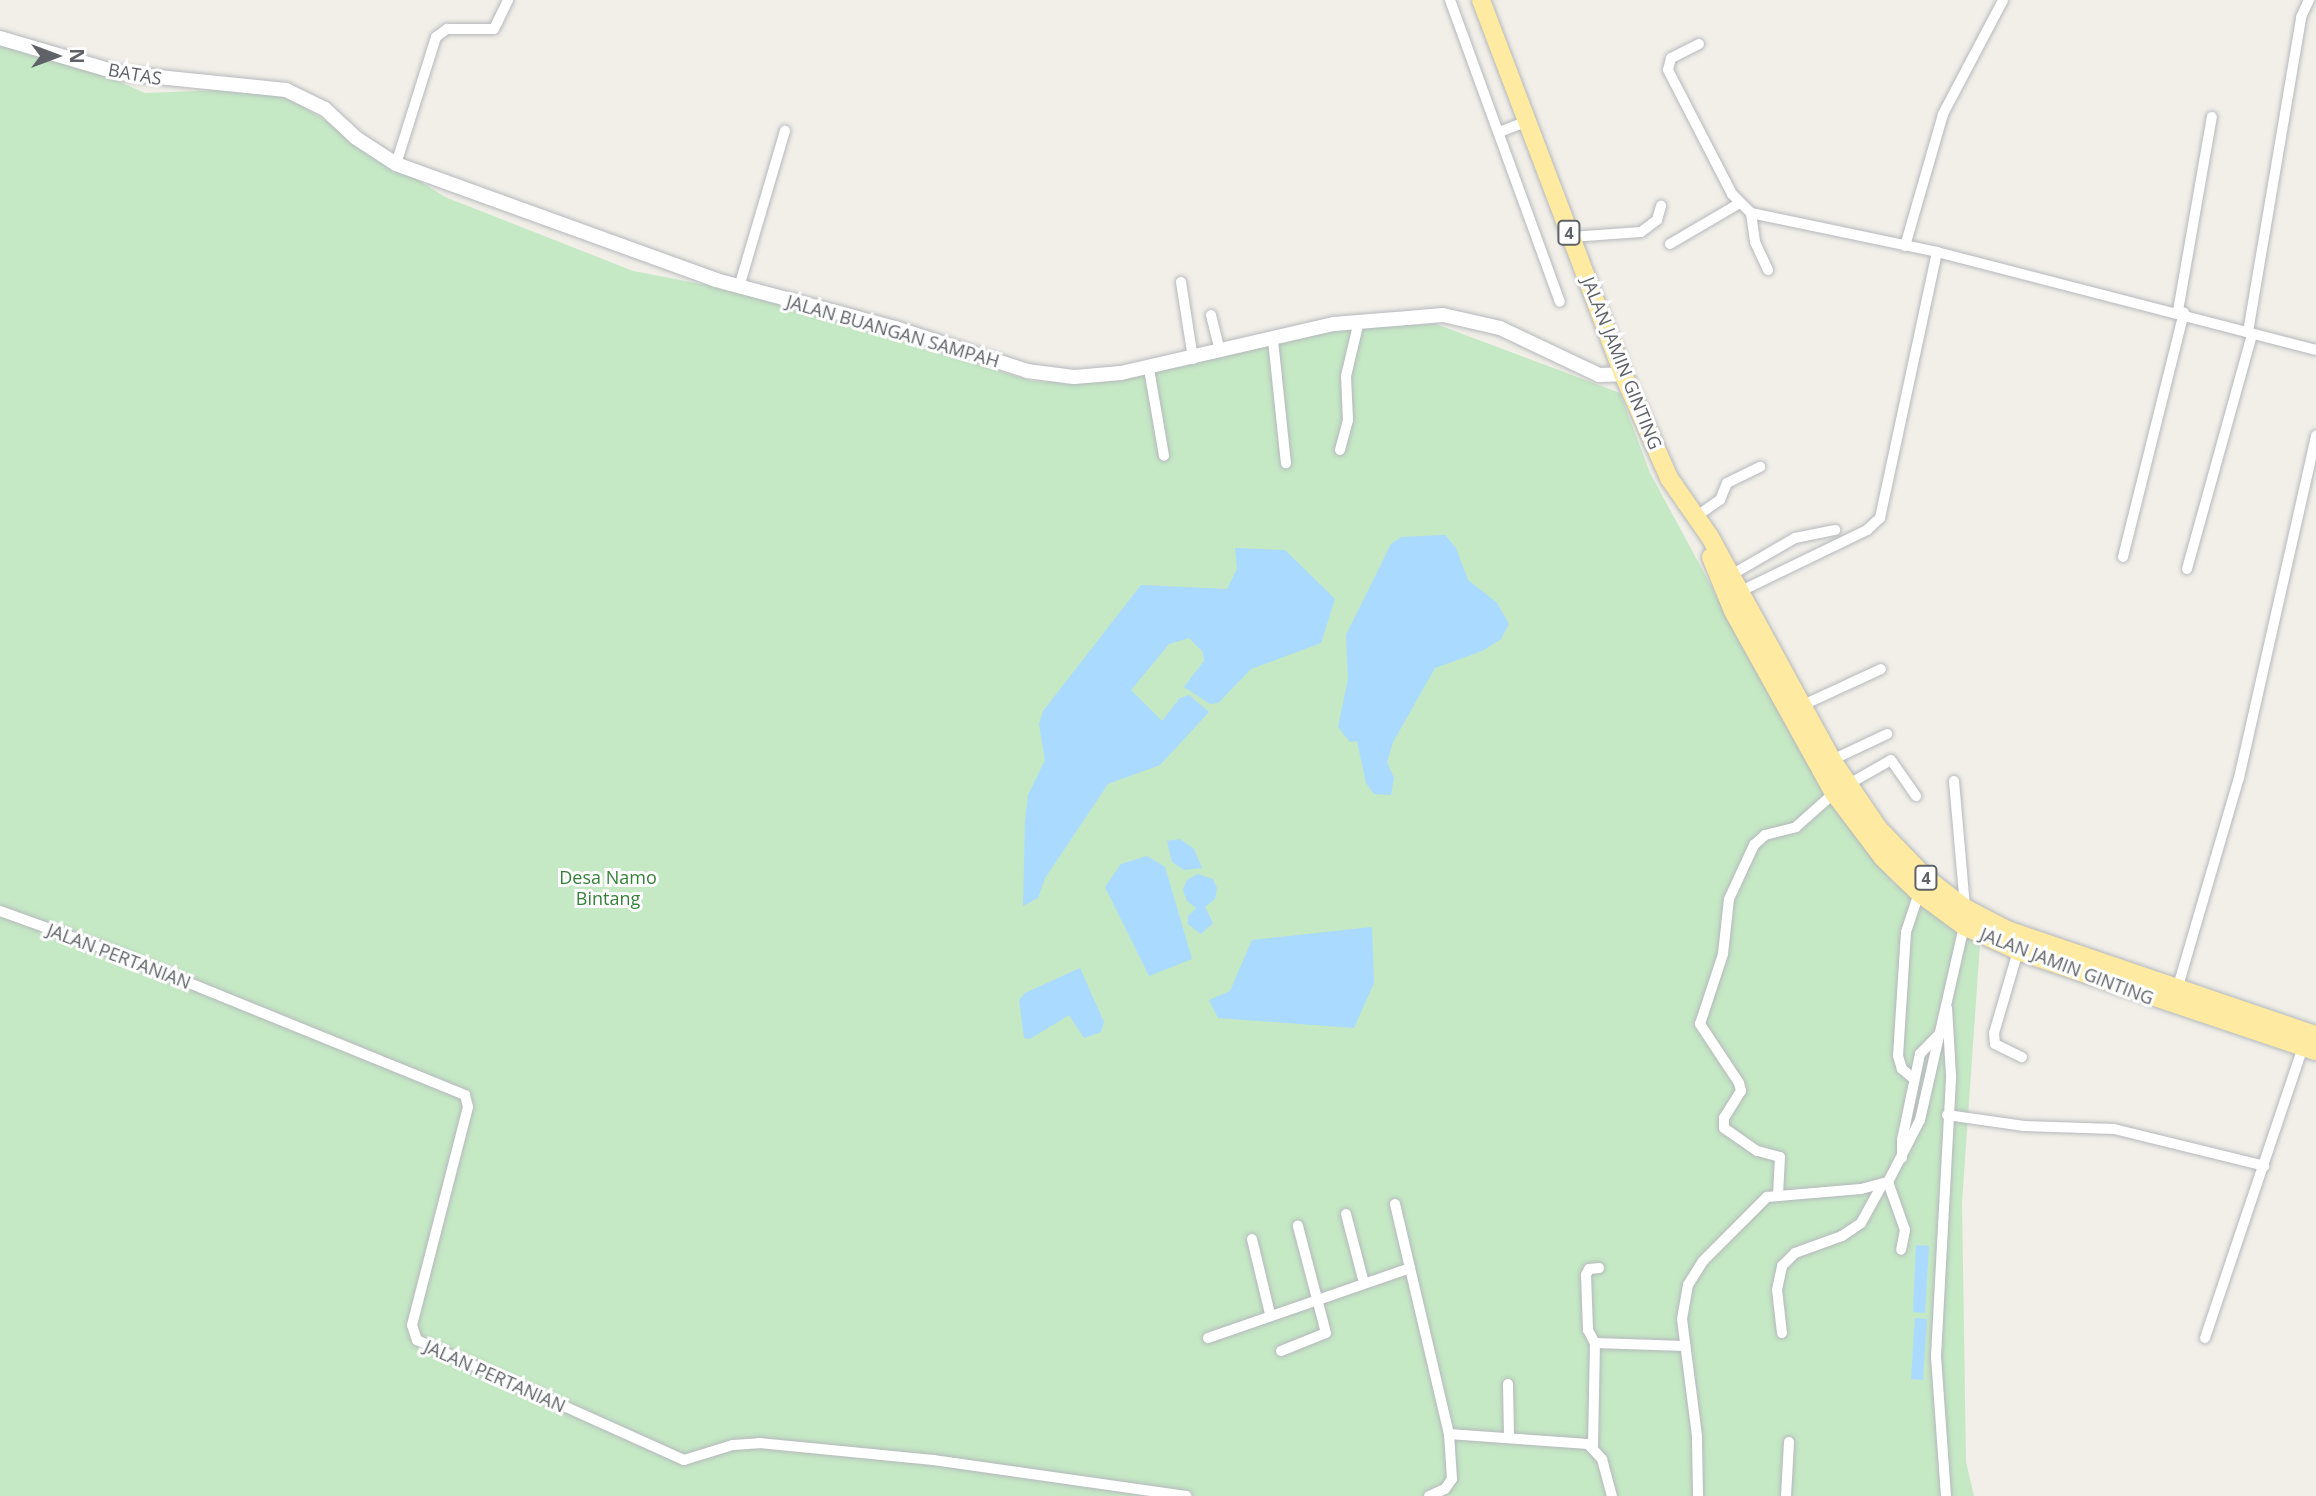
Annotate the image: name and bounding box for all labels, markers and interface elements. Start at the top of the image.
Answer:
north arrow [21,21,91,91]
text: N [64,48,90,64]
street label: BATAS [106,59,164,89]
road number: 4 [1557,220,1581,246]
street label: JALAN JAMIN GINTING [1577,274,1667,452]
street label: JALAN BUANGAN SAMPAH [784,290,1002,372]
road number: 4 [1914,866,1938,890]
park label: Desa Namo Bintang [559,867,657,910]
street label: JALAN PERTANIAN [44,919,194,993]
street label: JALAN JAMIN GINTING [1977,923,2157,1009]
street label: JALAN PERTANIAN [421,1335,569,1417]

